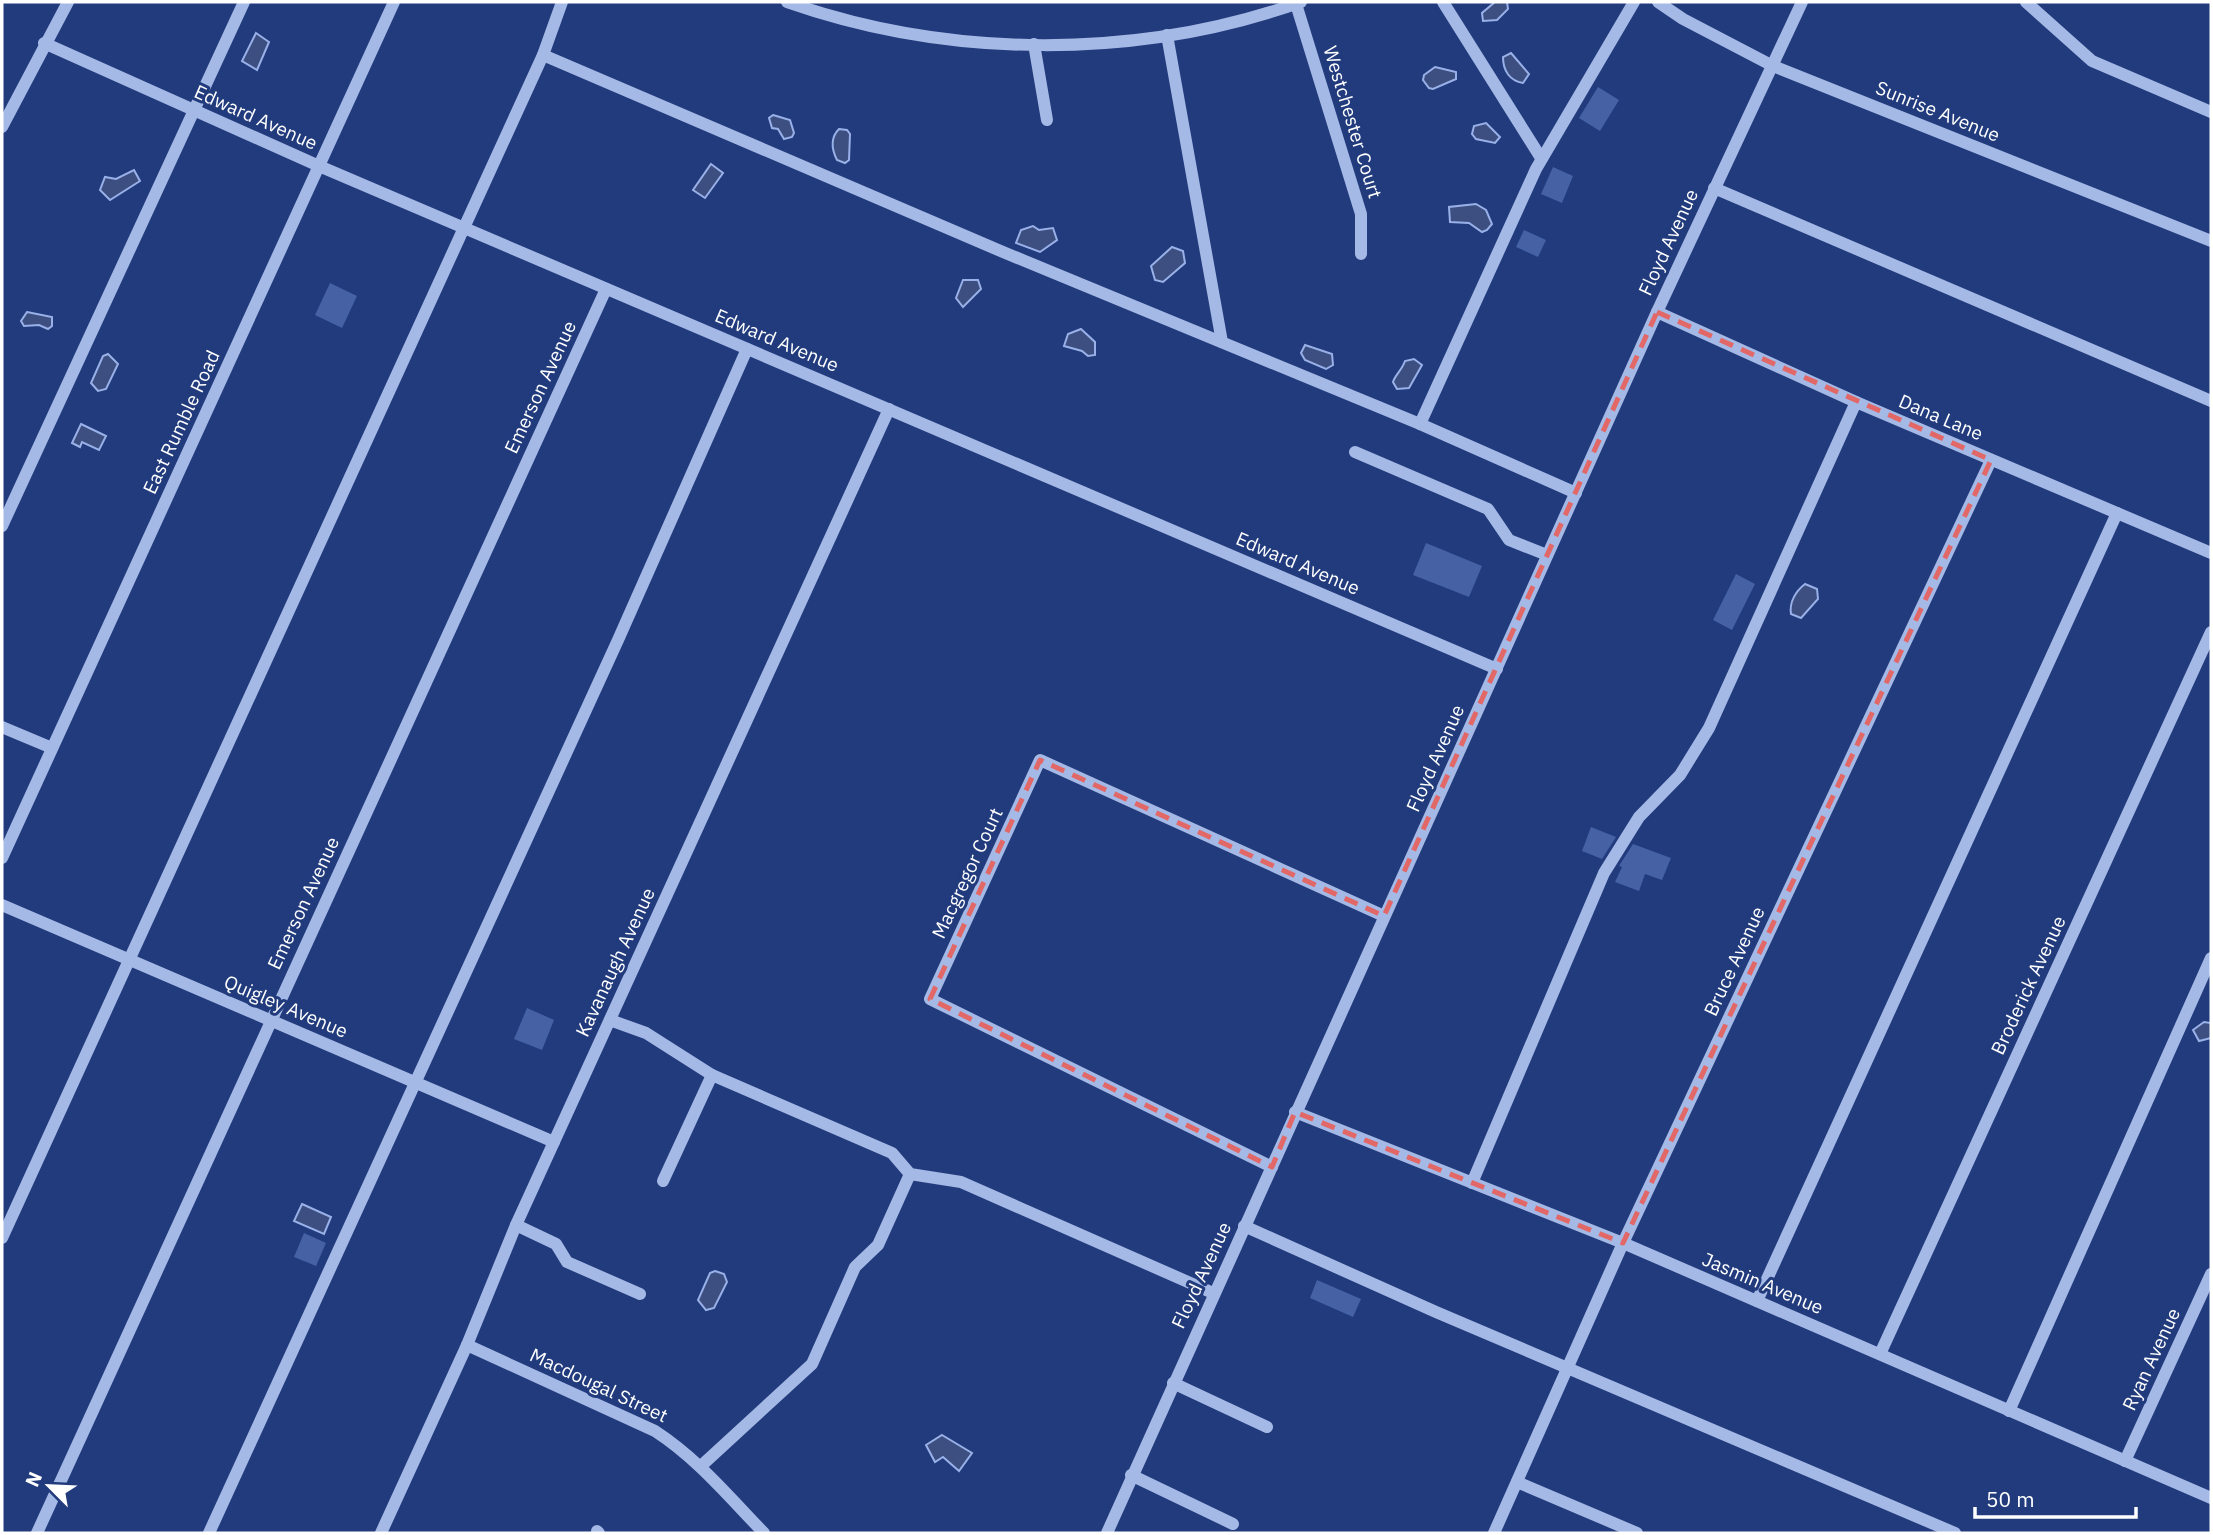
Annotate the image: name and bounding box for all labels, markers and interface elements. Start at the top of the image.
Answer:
street label: Westchester Court [1318,43,1388,201]
street label: Sunrise Avenue [1872,75,2004,147]
street label: Edward Avenue [191,79,321,155]
street label: Floyd Avenue [1633,185,1703,299]
street label: Edward Avenue [711,303,843,377]
street label: Emerson Avenue [499,317,581,457]
street label: East Rumble Road [137,346,225,498]
street label: Dana Lane [1895,389,1987,445]
street label: Edward Avenue [1232,526,1364,600]
street label: Floyd Avenue [1401,701,1469,815]
street label: Macgregor Court [926,804,1008,942]
street label: Emerson Avenue [262,833,344,973]
street label: Kavanaugh Avenue [570,884,660,1040]
street label: Bruce Avenue [1698,902,1770,1020]
street label: Broderick Avenue [1985,912,2071,1058]
street label: Quigley Avenue [221,969,351,1043]
street label: Floyd Avenue [1166,1218,1236,1332]
street label: Jasmin Avenue [1699,1247,1827,1319]
street label: Ryan Avenue [2117,1304,2185,1414]
street label: Macdougal Street [526,1343,672,1427]
north arrow [14,1451,84,1521]
text: N [20,1468,47,1490]
scale bar [1975,1476,2136,1520]
text: 50 m [1986,1485,2035,1513]

